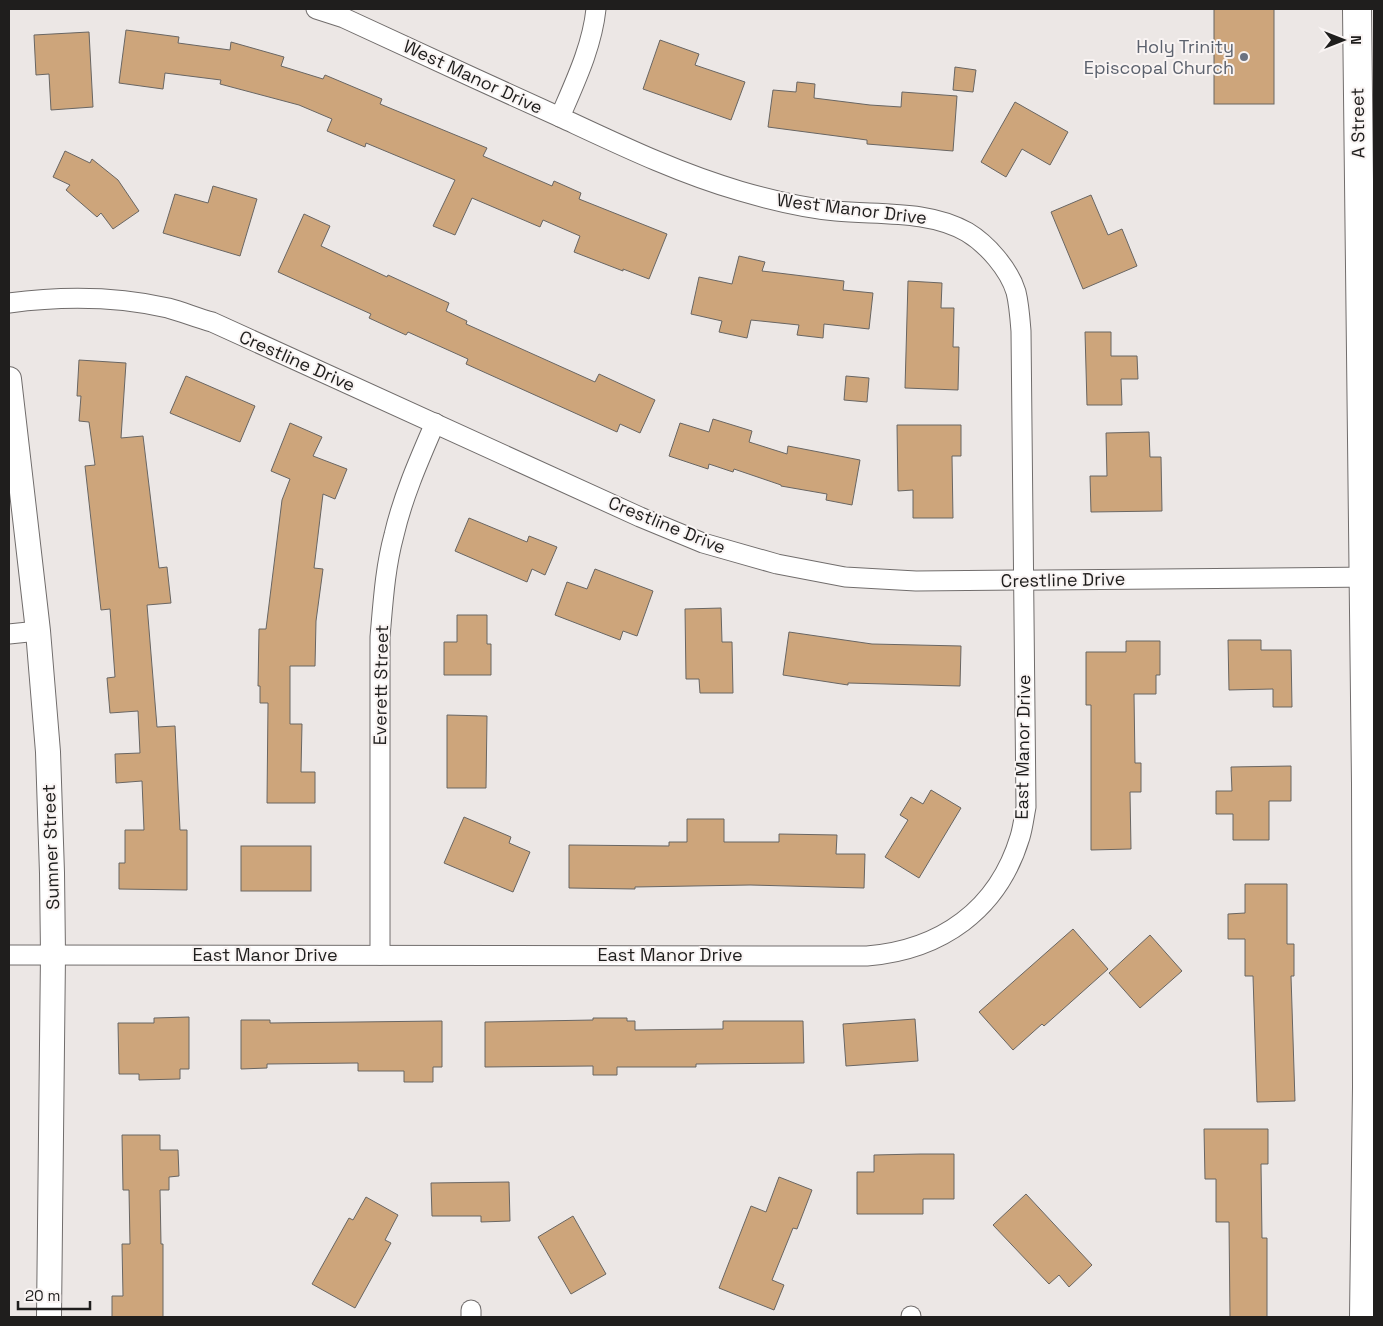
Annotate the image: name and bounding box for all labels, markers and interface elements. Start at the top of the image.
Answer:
north arrow [1318,15,1368,65]
street label: West Manor Drive [400,34,546,119]
place label: Holy Trinity Episcopal Church [1084,35,1234,79]
text: N [1347,35,1365,45]
marker: Holy Trinity Episcopal Church [1238,51,1250,63]
street label: A Street [1345,87,1370,159]
street label: West Manor Drive [776,188,928,229]
street label: Crestline Drive [236,325,359,396]
street label: Crestline Drive [605,491,729,559]
street label: Crestline Drive [1001,567,1125,592]
street label: Everett Street [368,624,393,746]
street label: East Manor Drive [1010,674,1035,820]
street label: Sumner Street [37,784,64,910]
street label: East Manor Drive [192,943,338,966]
street label: East Manor Drive [597,943,743,966]
scale bar [18,1278,90,1310]
text: 20 m [25,1286,60,1305]

